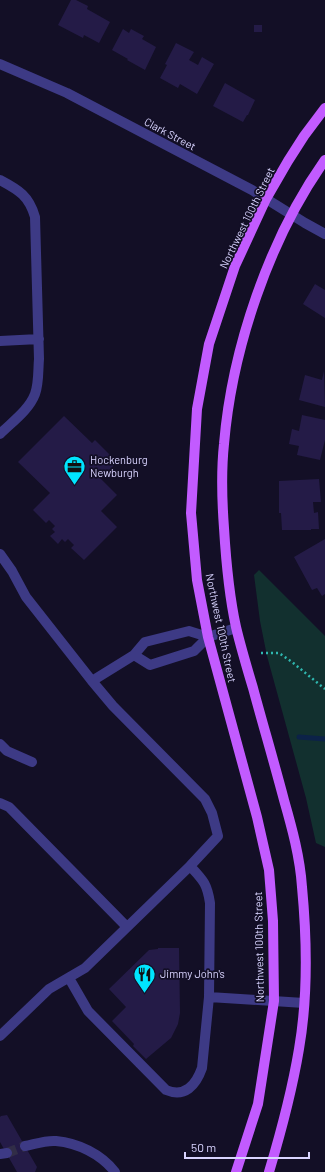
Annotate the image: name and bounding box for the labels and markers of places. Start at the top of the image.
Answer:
office icon: Hockenburg Newburgh [62,453,88,486]
place label: Hockenburg Newburgh [90,453,148,479]
restaurant icon: Jimmy John's [131,961,157,994]
place label: Jimmy John's [160,967,225,980]

